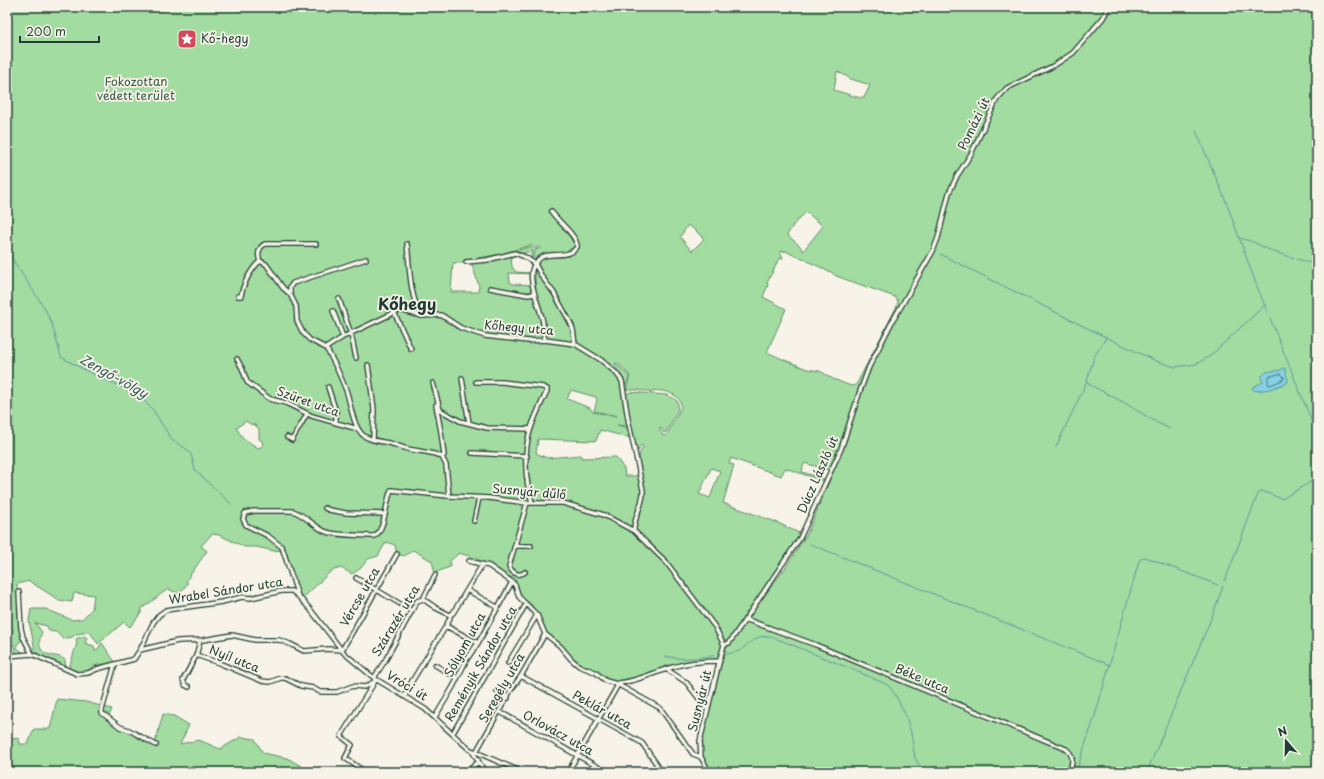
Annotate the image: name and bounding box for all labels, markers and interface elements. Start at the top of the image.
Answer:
scale bar [20,18,99,44]
text: 200 m [26,22,66,40]
place icon: Kő-hegy [176,28,198,50]
place label: Kő-hegy [201,29,249,47]
park label: Fokozottan védett terület [97,72,175,104]
street label: Pomázi út [953,94,994,153]
district label: Kőhegy [378,291,436,315]
street label: Kőhegy utca [483,315,555,339]
water label: Zengő-völgy [77,349,153,403]
street label: Szüret utca [275,381,343,421]
street label: Dúcz László út [792,433,842,516]
street label: Susnyár dűlő [491,479,567,503]
street label: Vércse utca [335,563,384,630]
street label: Wrabel Sándor utca [168,572,285,608]
street label: Szárazér utca [367,581,424,660]
street label: Reményik Sándor utca [440,602,521,725]
street label: Sólyom utca [439,608,490,680]
street label: Nyíl utca [206,640,263,677]
street label: Seregély utca [474,649,529,726]
street label: Béke utca [893,659,953,698]
street label: Vróci út [384,666,432,705]
street label: Susnyár út [683,668,715,733]
street label: Peklár utca [570,685,636,733]
street label: Orlovácz utca [520,705,598,759]
north arrow [1266,721,1306,761]
text: N [1275,722,1290,741]

